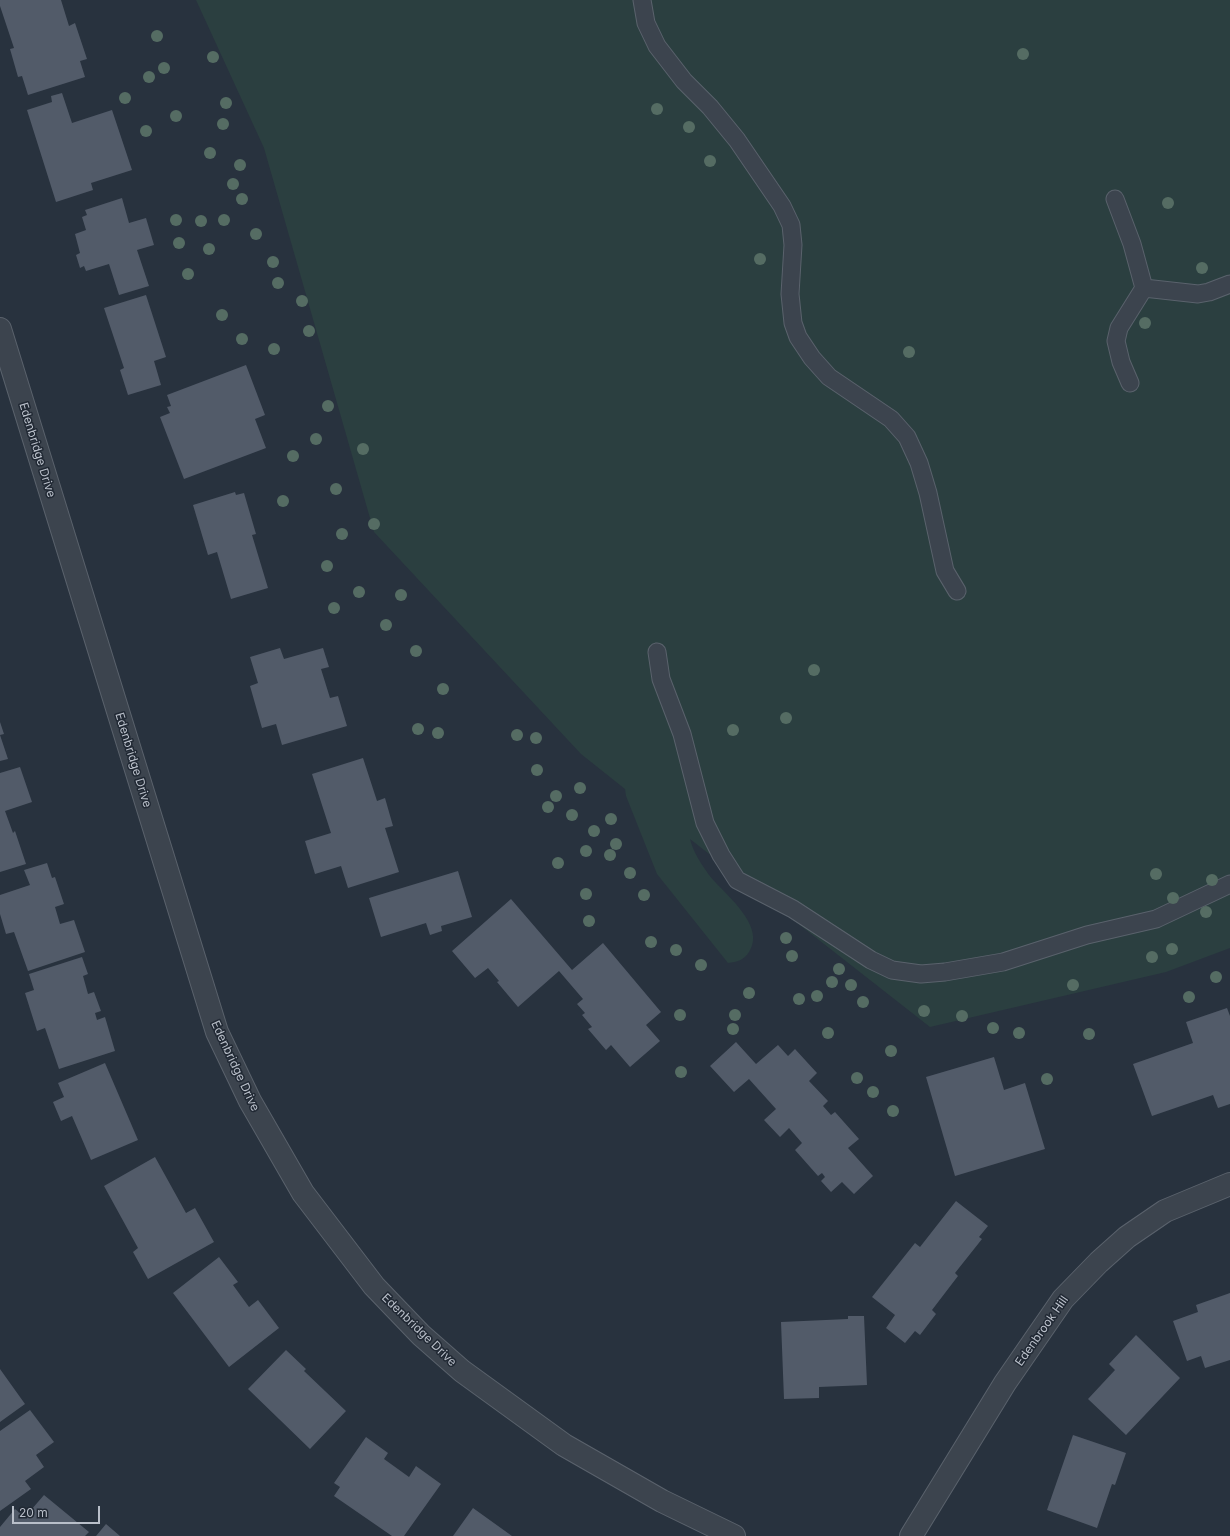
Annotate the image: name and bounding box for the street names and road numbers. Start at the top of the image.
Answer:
street label: Edenbridge Drive [16,401,58,499]
street label: Edenbridge Drive [112,711,154,809]
street label: Edenbridge Drive [208,1018,262,1114]
street label: Edenbridge Drive [379,1291,459,1369]
street label: Edenbrook Hill [1012,1293,1072,1369]

